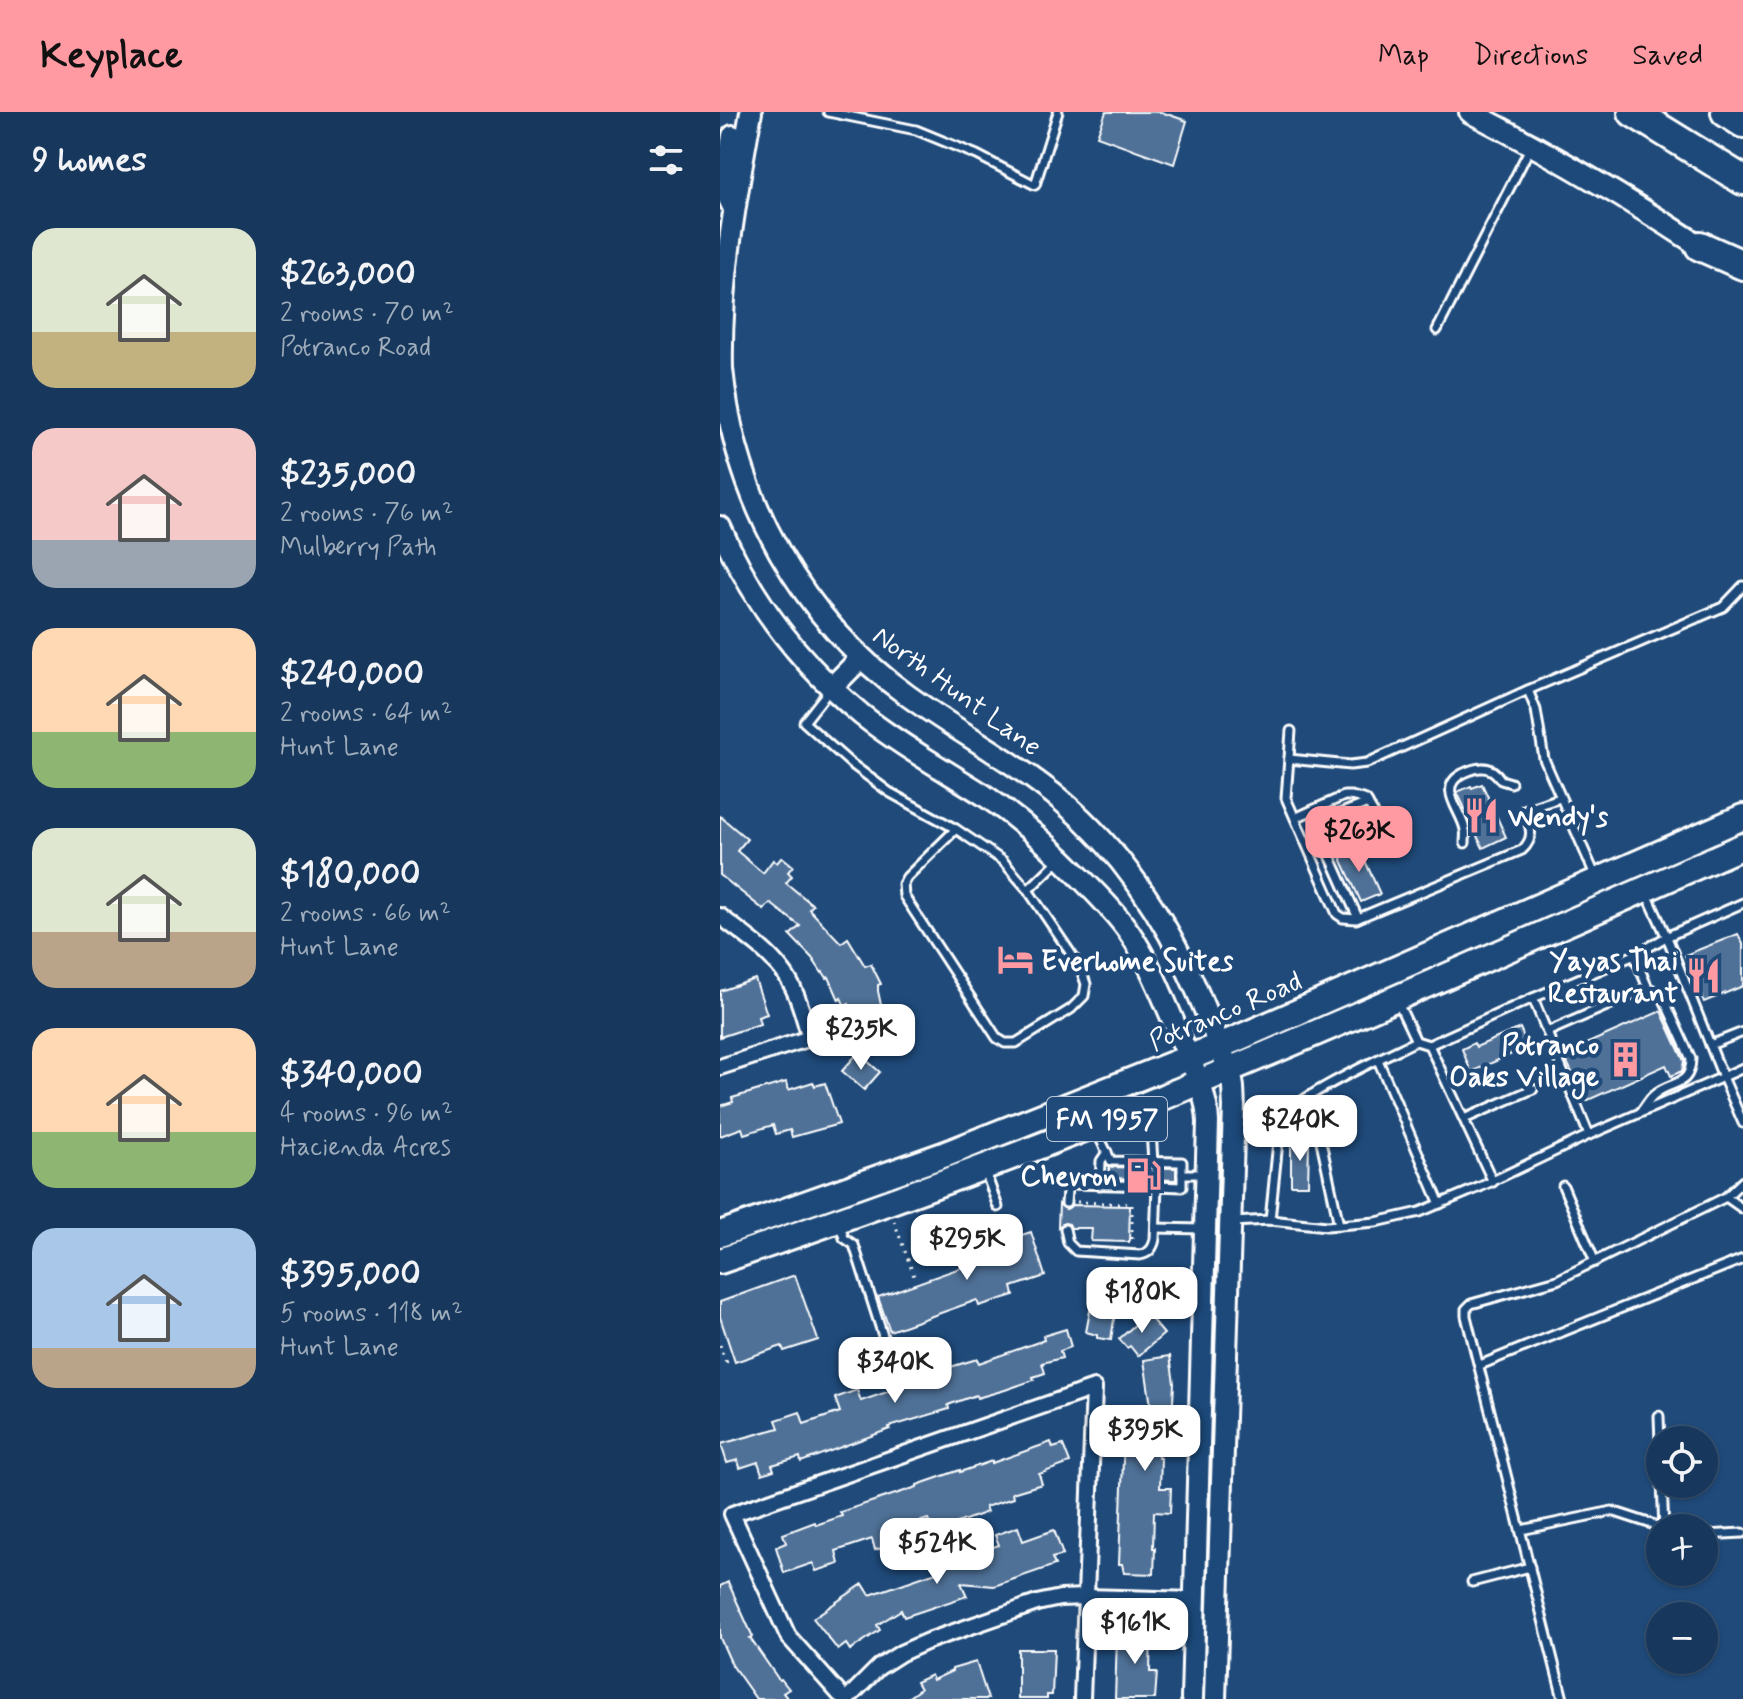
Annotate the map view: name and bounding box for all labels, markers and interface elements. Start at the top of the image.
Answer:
text: Keyplace [40,32,183,81]
text: Map [1378,38,1429,75]
text: Directions [1473,38,1588,75]
text: Saved [1632,38,1703,75]
text: 9 homes [32,138,147,183]
icon: filters [644,138,688,182]
text: $263,000 [280,252,416,297]
icon: home [96,260,192,356]
text: 2 rooms · 70 m² [280,297,454,331]
text: Potranco Road [280,331,431,365]
text: $235,000 [280,452,416,497]
icon: home [96,460,192,556]
text: 2 rooms · 76 m² [280,497,453,531]
text: Mulberry Path [280,531,437,565]
street label: North Hunt Lane [865,618,1048,766]
text: $240,000 [280,652,424,697]
icon: home [96,660,192,756]
text: 2 rooms · 64 m² [280,697,452,731]
text: Hunt Lane [280,731,399,765]
restaurant icon: Wendy's [1463,797,1501,835]
place label: Wendy's [1508,800,1609,837]
pin: $263K [1303,806,1415,874]
text: $263K [1323,815,1395,849]
text: $180,000 [280,852,421,897]
icon: home [96,860,192,956]
text: 2 rooms · 66 m² [280,897,451,931]
text: Hunt Lane [280,931,399,965]
hotel icon: Everhome Suites [996,941,1034,979]
place label: Everhome Suites [1041,944,1234,981]
place label: Yayas Thai Restaurant [1548,944,1678,1013]
restaurant icon: Yayas Thai Restaurant [1685,957,1723,995]
street label: Potranco Road [1144,963,1308,1061]
pin: $235K [805,1004,917,1072]
text: $235K [825,1013,897,1047]
place label: Potranco Oaks Village [1449,1028,1599,1100]
building icon: Potranco Oaks Village [1606,1041,1644,1079]
text: $340,000 [280,1052,423,1097]
icon: home [96,1060,192,1156]
pin: $240K [1244,1095,1356,1163]
text: 4 rooms · 96 m² [280,1097,453,1131]
road number: FM 1957 [1047,1097,1167,1141]
text: $240K [1261,1104,1339,1138]
text: Hacienda Acres [280,1131,451,1165]
fuel station icon: Chevron [1124,1156,1162,1194]
place label: Chevron [1021,1159,1117,1196]
pin: $295K [911,1214,1023,1282]
text: $295K [929,1223,1005,1257]
text: $395,000 [280,1252,421,1297]
icon: home [96,1260,192,1356]
pin: $180K [1086,1267,1198,1335]
text: $180K [1104,1276,1180,1310]
text: 5 rooms · 118 m² [280,1297,463,1331]
text: Hunt Lane [280,1331,399,1365]
pin: $340K [839,1337,951,1405]
text: $340K [857,1346,933,1380]
pin: $395K [1089,1405,1201,1473]
text: $395K [1107,1414,1183,1448]
map controls [1646,1426,1718,1674]
button: locate [1646,1426,1718,1498]
button: + [1646,1514,1718,1586]
pin: $524K [881,1518,993,1586]
text: $524K [898,1527,976,1561]
pin: $161K [1079,1598,1191,1666]
button: − [1646,1602,1718,1674]
text: $161K [1100,1607,1170,1641]

